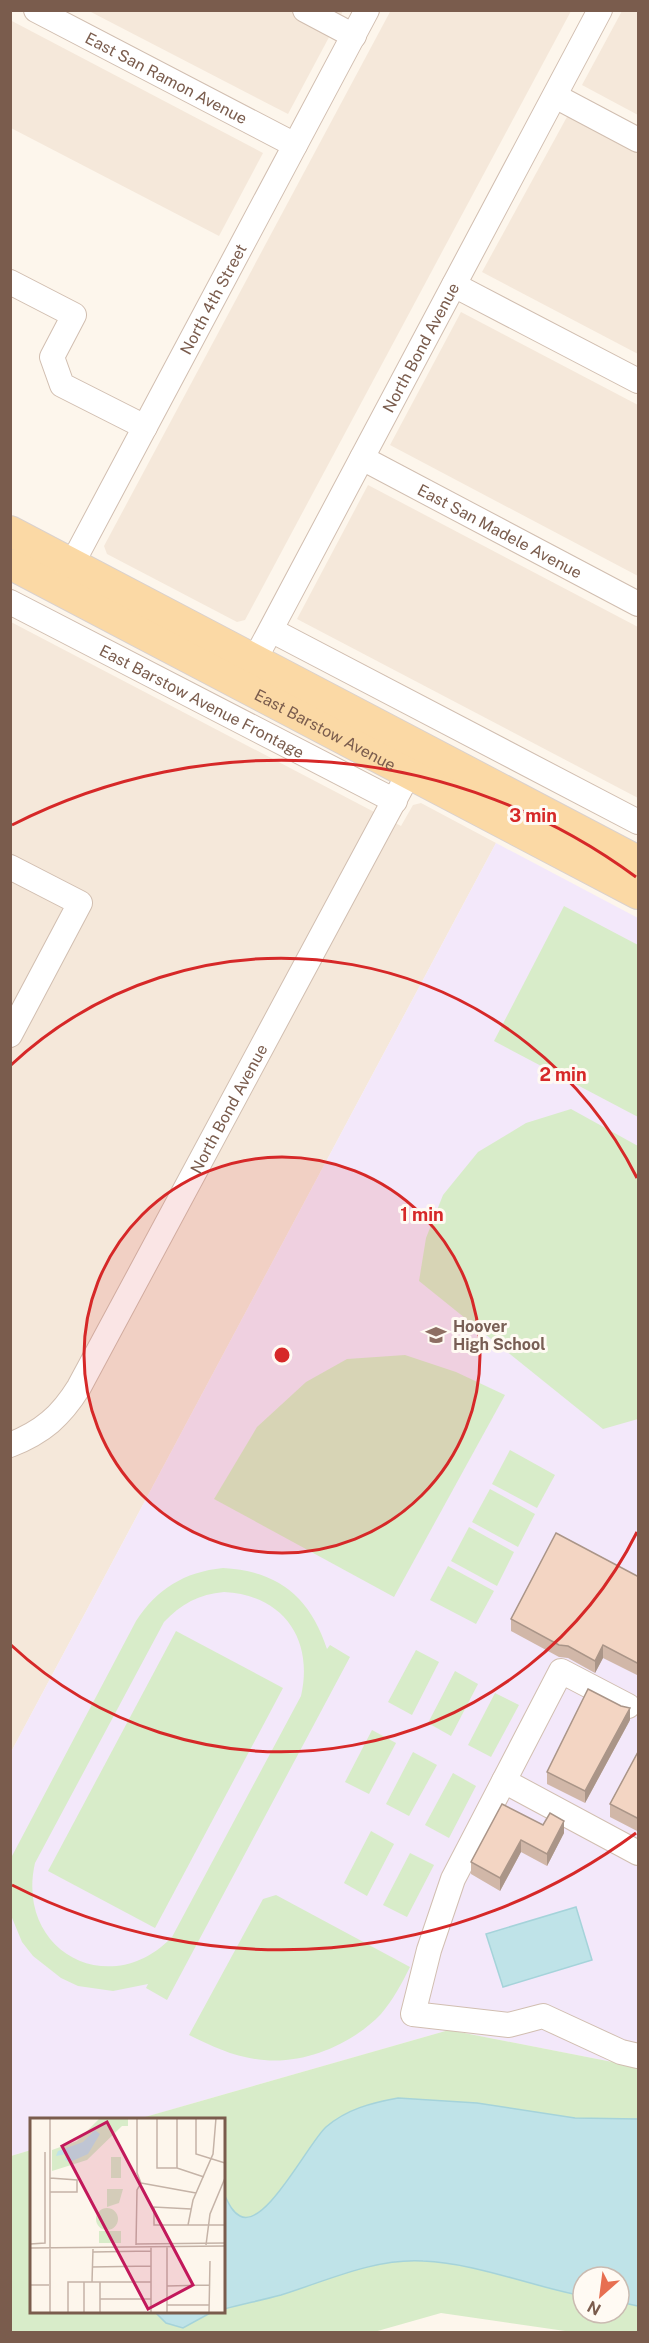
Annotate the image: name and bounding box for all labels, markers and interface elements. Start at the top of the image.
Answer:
street label: East San Ramon Avenue [82,28,251,128]
street label: North 4th Street [176,240,250,358]
street label: North Bond Avenue [378,279,463,416]
street label: East San Madele Avenue [414,480,585,582]
street label: East Barstow Avenue Frontage [96,640,307,762]
street label: East Barstow Avenue [251,685,399,774]
text: 3 min [509,805,557,826]
street label: North Bond Avenue [186,1041,271,1177]
text: 2 min [539,1064,587,1085]
text: 1 min [400,1204,444,1225]
place label: Hoover High School [453,1317,546,1354]
school or university icon: Hoover High School [424,1323,448,1347]
centre of rings [272,1345,292,1365]
inset map [30,2118,225,2313]
north arrow [571,2265,631,2325]
text: N [584,2296,604,2319]

